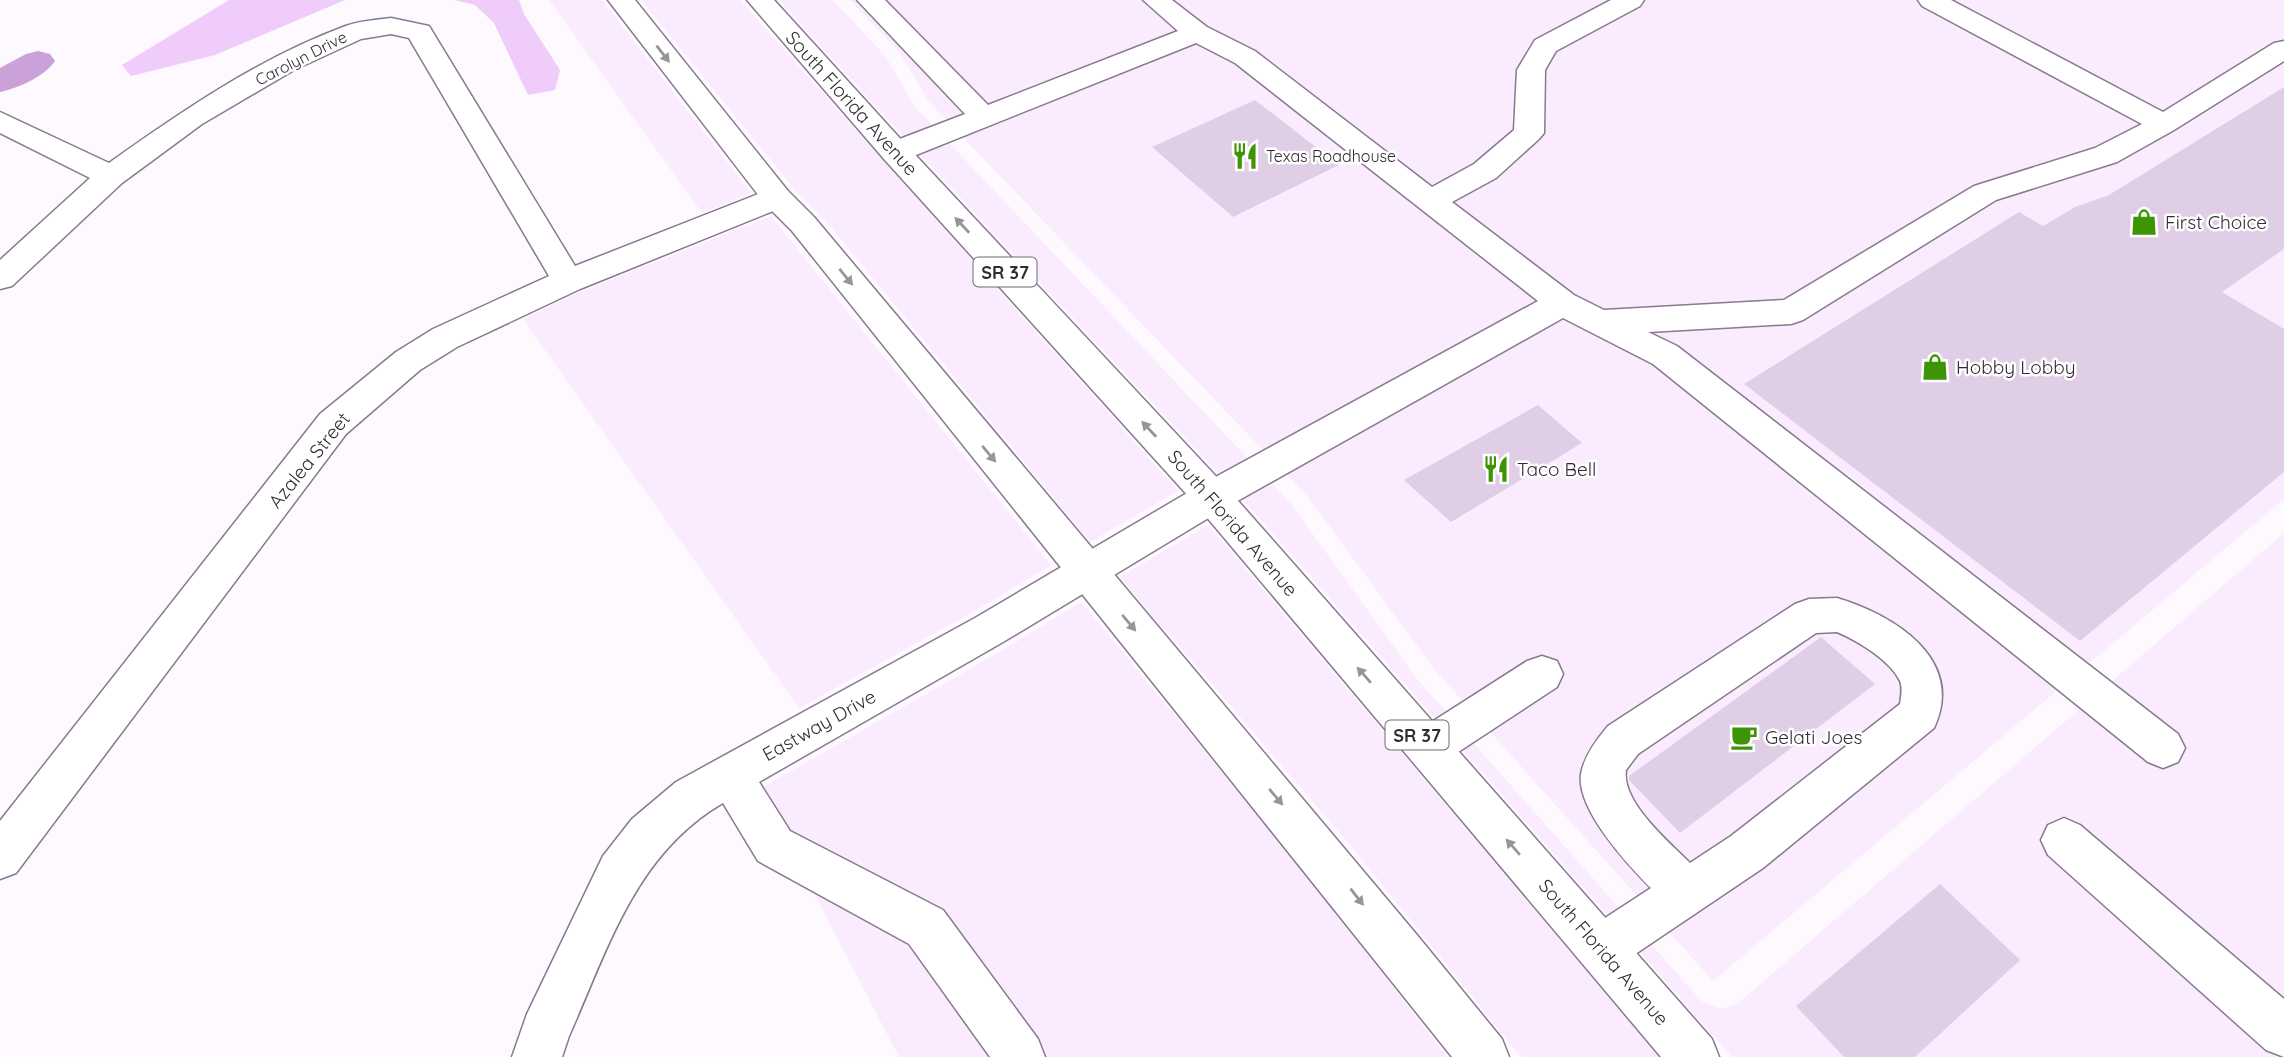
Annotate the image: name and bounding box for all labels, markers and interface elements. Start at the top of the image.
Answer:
street label: Carolyn Drive [252,26,350,90]
street label: South Florida Avenue [781,26,923,180]
one-way arrow [656,44,671,62]
restaurant icon: Texas Roadhouse [1230,141,1260,171]
place label: Texas Roadhouse [1266,146,1396,166]
shop icon: First Choice [2129,207,2159,237]
place label: First Choice [2165,210,2267,234]
one-way arrow [955,217,971,234]
road number: SR 37 [974,258,1036,286]
one-way arrow [838,268,853,286]
shop icon: Hobby Lobby [1920,352,1950,382]
place label: Hobby Lobby [1956,355,2076,379]
street label: Azalea Street [263,407,355,513]
one-way arrow [1142,421,1158,438]
one-way arrow [981,445,996,462]
street label: South Florida Avenue [1163,445,1303,601]
restaurant icon: Taco Bell [1481,454,1511,484]
place label: Taco Bell [1517,457,1596,481]
one-way arrow [1122,614,1137,632]
one-way arrow [1357,666,1372,684]
street label: Eastway Drive [758,684,880,766]
road number: SR 37 [1386,720,1448,750]
cafe icon: Gelati Joes [1729,722,1759,752]
place label: Gelati Joes [1765,725,1863,749]
one-way arrow [1268,789,1283,806]
one-way arrow [1506,838,1522,855]
street label: South Florida Avenue [1534,874,1674,1030]
one-way arrow [1349,888,1364,905]

